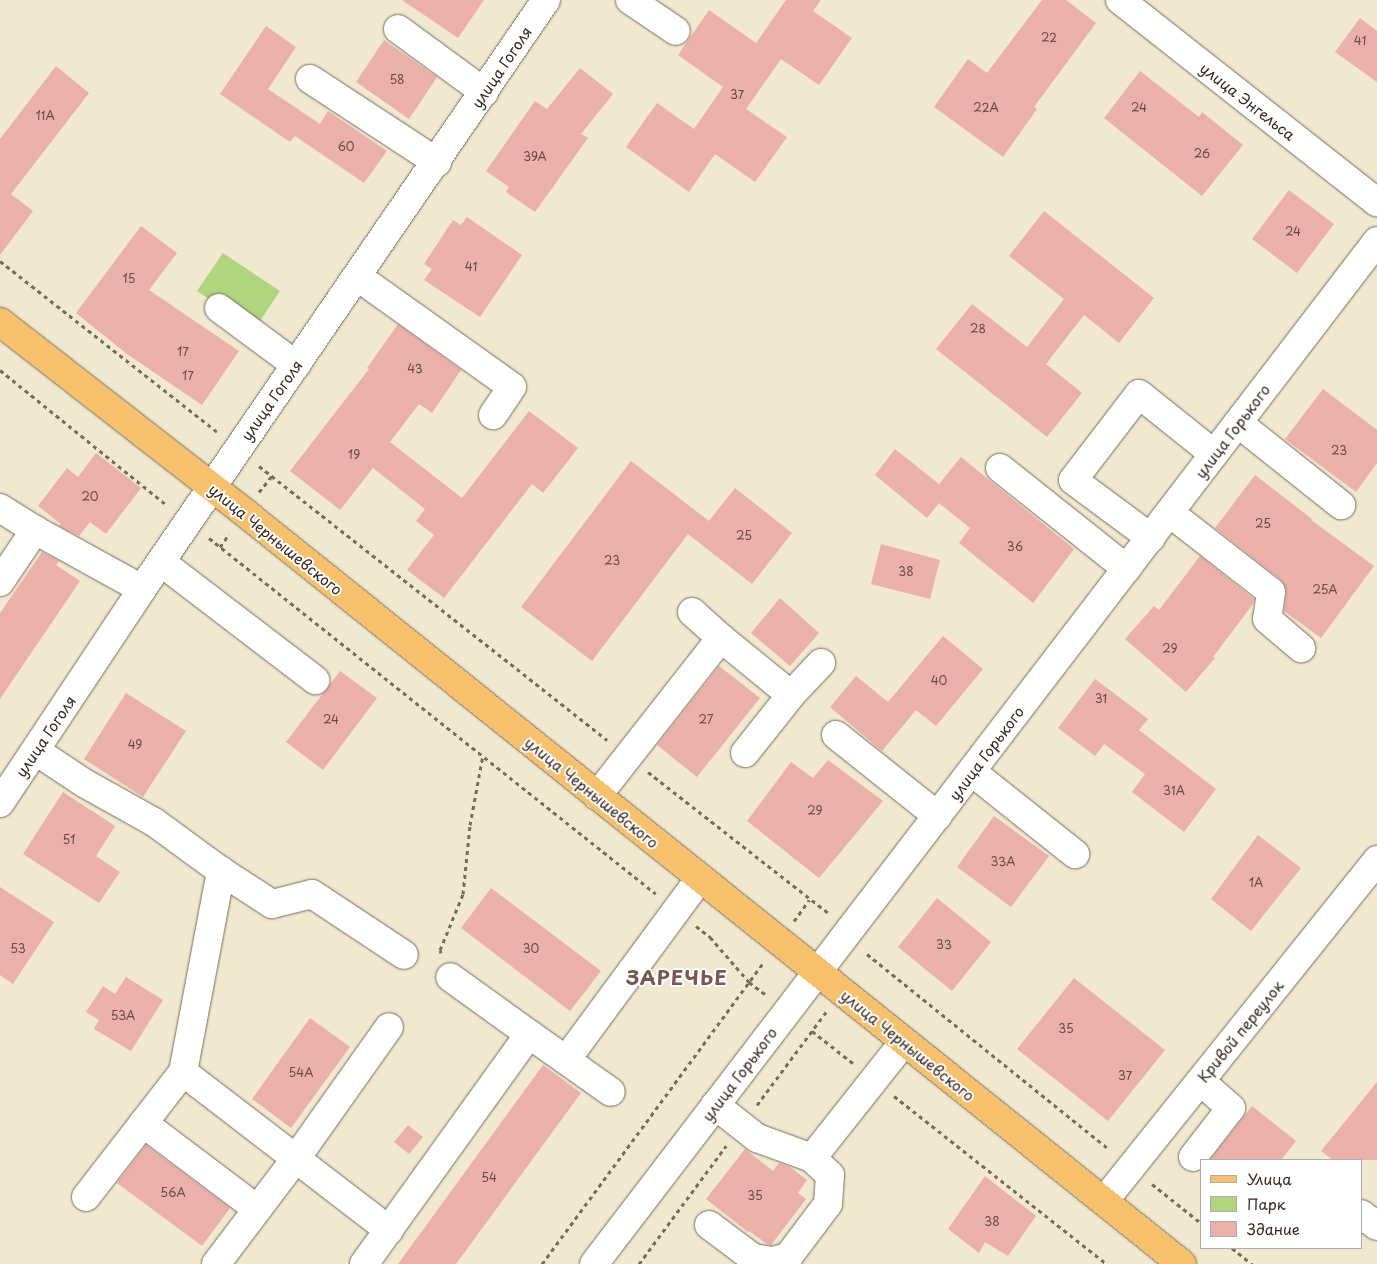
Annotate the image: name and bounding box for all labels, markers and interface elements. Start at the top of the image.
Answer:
street label: улица Гоголя [467,22,535,112]
house number: 22 [1041,31,1057,45]
house number: 41 [1354,34,1366,48]
street label: улица Энгельса [1197,58,1299,144]
house number: 58 [389,73,405,87]
house number: 37 [730,88,744,102]
house number: 22А [973,101,999,115]
house number: 24 [1131,101,1147,115]
house number: 11А [35,109,55,123]
house number: 60 [337,140,355,154]
house number: 26 [1194,147,1210,161]
house number: 39А [523,150,547,164]
house number: 24 [1285,225,1301,239]
house number: 41 [465,260,477,274]
house number: 15 [122,272,136,286]
house number: 28 [970,322,986,336]
house number: 17 [177,345,189,359]
street label: улица Гоголя [236,356,306,444]
house number: 43 [407,362,423,376]
house number: 17 [182,369,194,383]
street label: улица Горького [1191,380,1273,482]
house number: 23 [1331,444,1347,458]
house number: 19 [348,448,360,462]
street label: улица Чернышевского [205,479,347,599]
house number: 20 [81,490,99,504]
house number: 25 [1255,517,1271,531]
house number: 25 [736,529,752,543]
house number: 36 [1007,540,1023,554]
house number: 23 [604,554,620,568]
house number: 38 [898,565,914,579]
house number: 25А [1312,583,1338,597]
house number: 29 [1162,642,1178,656]
house number: 40 [931,674,947,688]
street label: улица Гоголя [11,691,79,781]
house number: 31 [1095,692,1107,706]
street label: улица Горького [945,702,1027,804]
house number: 24 [323,713,339,727]
house number: 27 [699,713,713,727]
street label: улица Чернышевского [521,732,663,852]
house number: 49 [128,738,142,752]
house number: 31А [1163,784,1185,798]
house number: 29 [807,804,823,818]
house number: 51 [63,833,75,847]
house number: 33А [991,855,1015,869]
house number: 1А [1249,876,1263,890]
house number: 33 [936,938,952,952]
house number: 53 [10,942,26,956]
house number: 30 [523,942,539,956]
district label: ЗАРЕЧЬЕ [626,965,728,989]
street label: Кривой переулок [1193,976,1287,1086]
street label: улица Чернышевского [837,985,979,1105]
house number: 53А [111,1009,135,1023]
house number: 35 [1058,1022,1074,1036]
street label: улица Горького [698,1023,780,1125]
house number: 54А [289,1066,313,1080]
house number: 37 [1118,1069,1132,1083]
legend [1200,1159,1362,1249]
text: Улица [1247,1167,1292,1190]
house number: 54 [481,1171,497,1185]
house number: 56А [160,1186,186,1200]
house number: 35 [747,1189,763,1203]
text: Парк [1247,1192,1286,1215]
house number: 38 [984,1215,1000,1229]
text: Здание [1247,1217,1300,1240]

